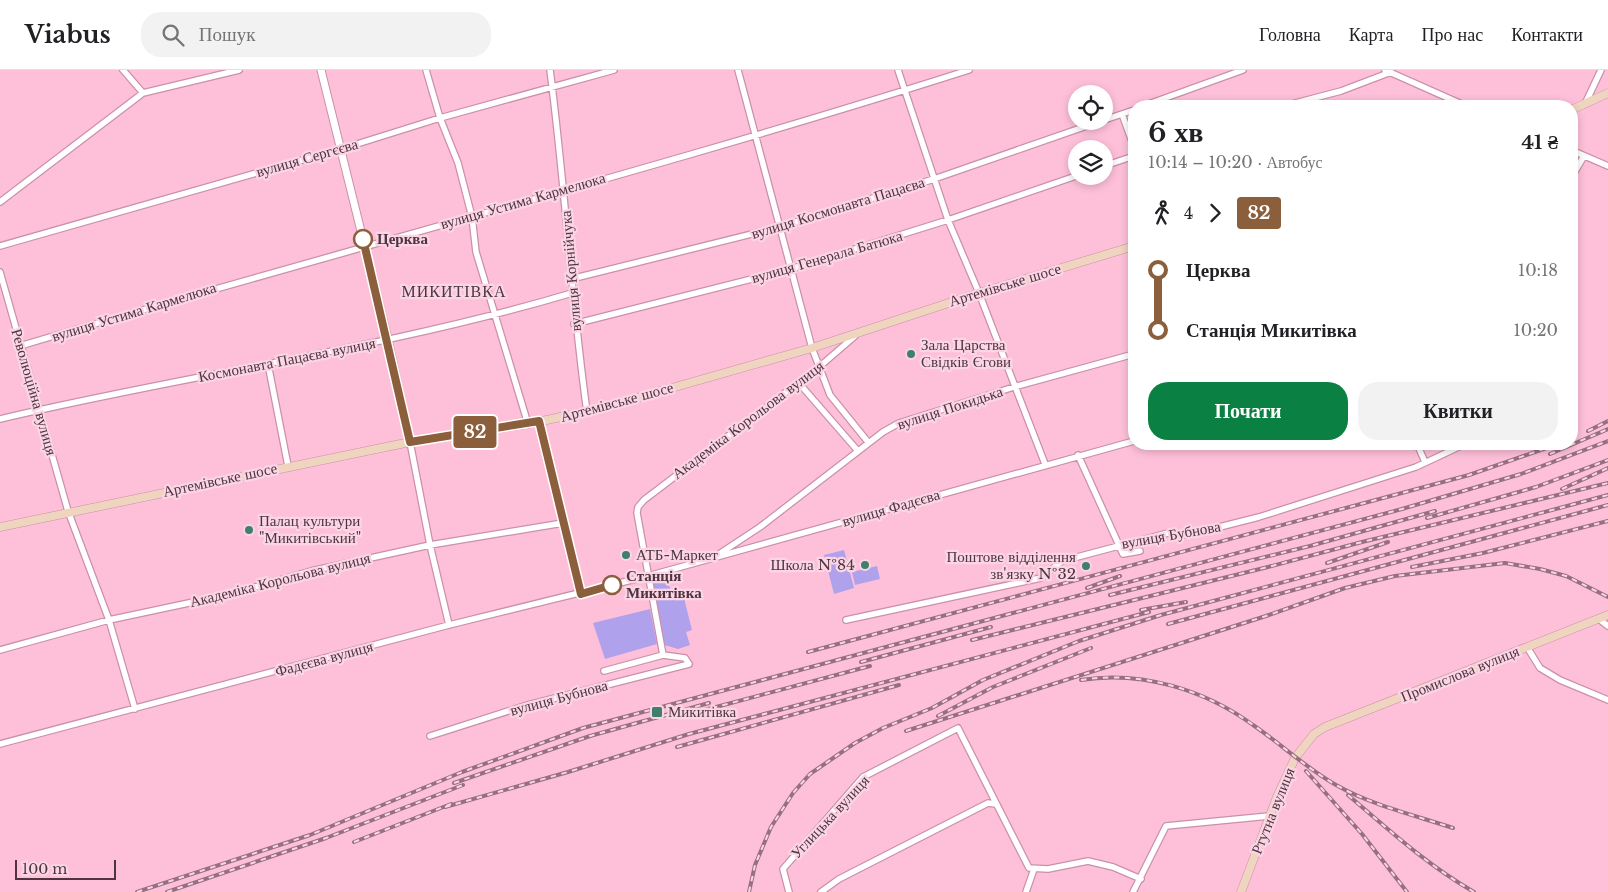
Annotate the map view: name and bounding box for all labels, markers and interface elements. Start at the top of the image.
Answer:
search box [141,12,491,57]
text: Viabus [25,20,111,49]
icon: search [159,21,187,49]
text: Пошук [199,23,255,46]
text: Головна [1259,24,1321,46]
text: Карта [1349,24,1393,46]
text: Про нас [1421,24,1483,46]
text: Контакти [1511,24,1583,46]
map controls [1068,85,1113,185]
button: locate [1068,85,1113,130]
text: 6 хв [1148,115,1203,150]
text: 41 ₴ [1521,131,1558,154]
street label: вулиця Сергєєва [254,134,360,181]
button: layers [1068,140,1113,185]
text: 10:14 – 10:20 · Автобус [1148,152,1323,172]
street label: вулиця Устима Кармелюка [438,168,608,233]
street label: вулиця Космонавта Пацаєва [749,172,927,243]
icon: walk [1148,199,1176,227]
icon: forward [1201,199,1229,227]
text: 82 [1247,202,1271,224]
text: 4 [1184,203,1193,223]
street label: вулиця Корнійчука [556,209,585,332]
street label: вулиця Генерала Батюка [749,226,905,287]
marker: Церква [353,229,373,249]
place label: Церква [377,229,428,248]
street label: Артемівське шосе [946,258,1064,311]
text: Церква [1186,259,1251,282]
text: 10:18 [1518,260,1558,280]
street label: вулиця Устима Кармелюка [49,277,219,346]
district label: МИКИТІВКА [401,281,507,301]
text: Станція Микитівка [1186,319,1357,342]
text: 10:20 [1514,320,1558,340]
street label: Революційна вулиця [7,326,62,457]
street label: Космонавта Пацаєва вулиця [197,333,377,386]
place label: Зала Царства Свідків Єгови [921,335,1011,371]
marker: Зала Царства Свідків Єгови [905,348,917,360]
street label: Академіка Корольова вулиця [668,356,828,483]
street label: Артемівське шосе [558,377,676,426]
street label: вулиця Покидька [895,381,1005,434]
button: Почати [1148,382,1348,440]
button: Квитки [1358,382,1558,440]
line badge: 82 [452,416,498,448]
text: 82 [463,421,487,443]
street label: Артемівське шосе [161,458,279,501]
street label: вулиця Фадєєва [840,484,942,531]
place label: Палац культури "Микитівський" [259,511,361,547]
street label: вулиця Бубнова [1120,516,1222,553]
marker: Палац культури "Микитівський" [243,524,255,536]
place label: АТБ-Маркет [636,545,718,564]
place label: Поштове відділення зв'язку №32 [947,547,1076,583]
street label: Академіка Корольова вулиця [188,548,372,611]
marker: АТБ-Маркет [620,549,632,561]
place label: Школа №84 [770,555,855,574]
marker: Школа №84 [859,559,871,571]
marker: Поштове відділення зв'язку №32 [1080,560,1092,572]
place label: Станція Микитівка [626,566,702,602]
marker: Станція Микитівка [602,575,622,595]
street label: Фадєєва вулиця [273,636,375,681]
street label: Промислова вулиця [1398,641,1522,706]
street label: вулиця Бубнова [508,675,610,720]
place label: Микитівка [668,702,737,721]
marker: Микитівка [650,705,664,719]
street label: Ртутна вулиця [1247,765,1299,857]
street label: Углицька вулиця [786,771,873,862]
scale bar [15,857,116,880]
text: 100 m [22,860,67,878]

